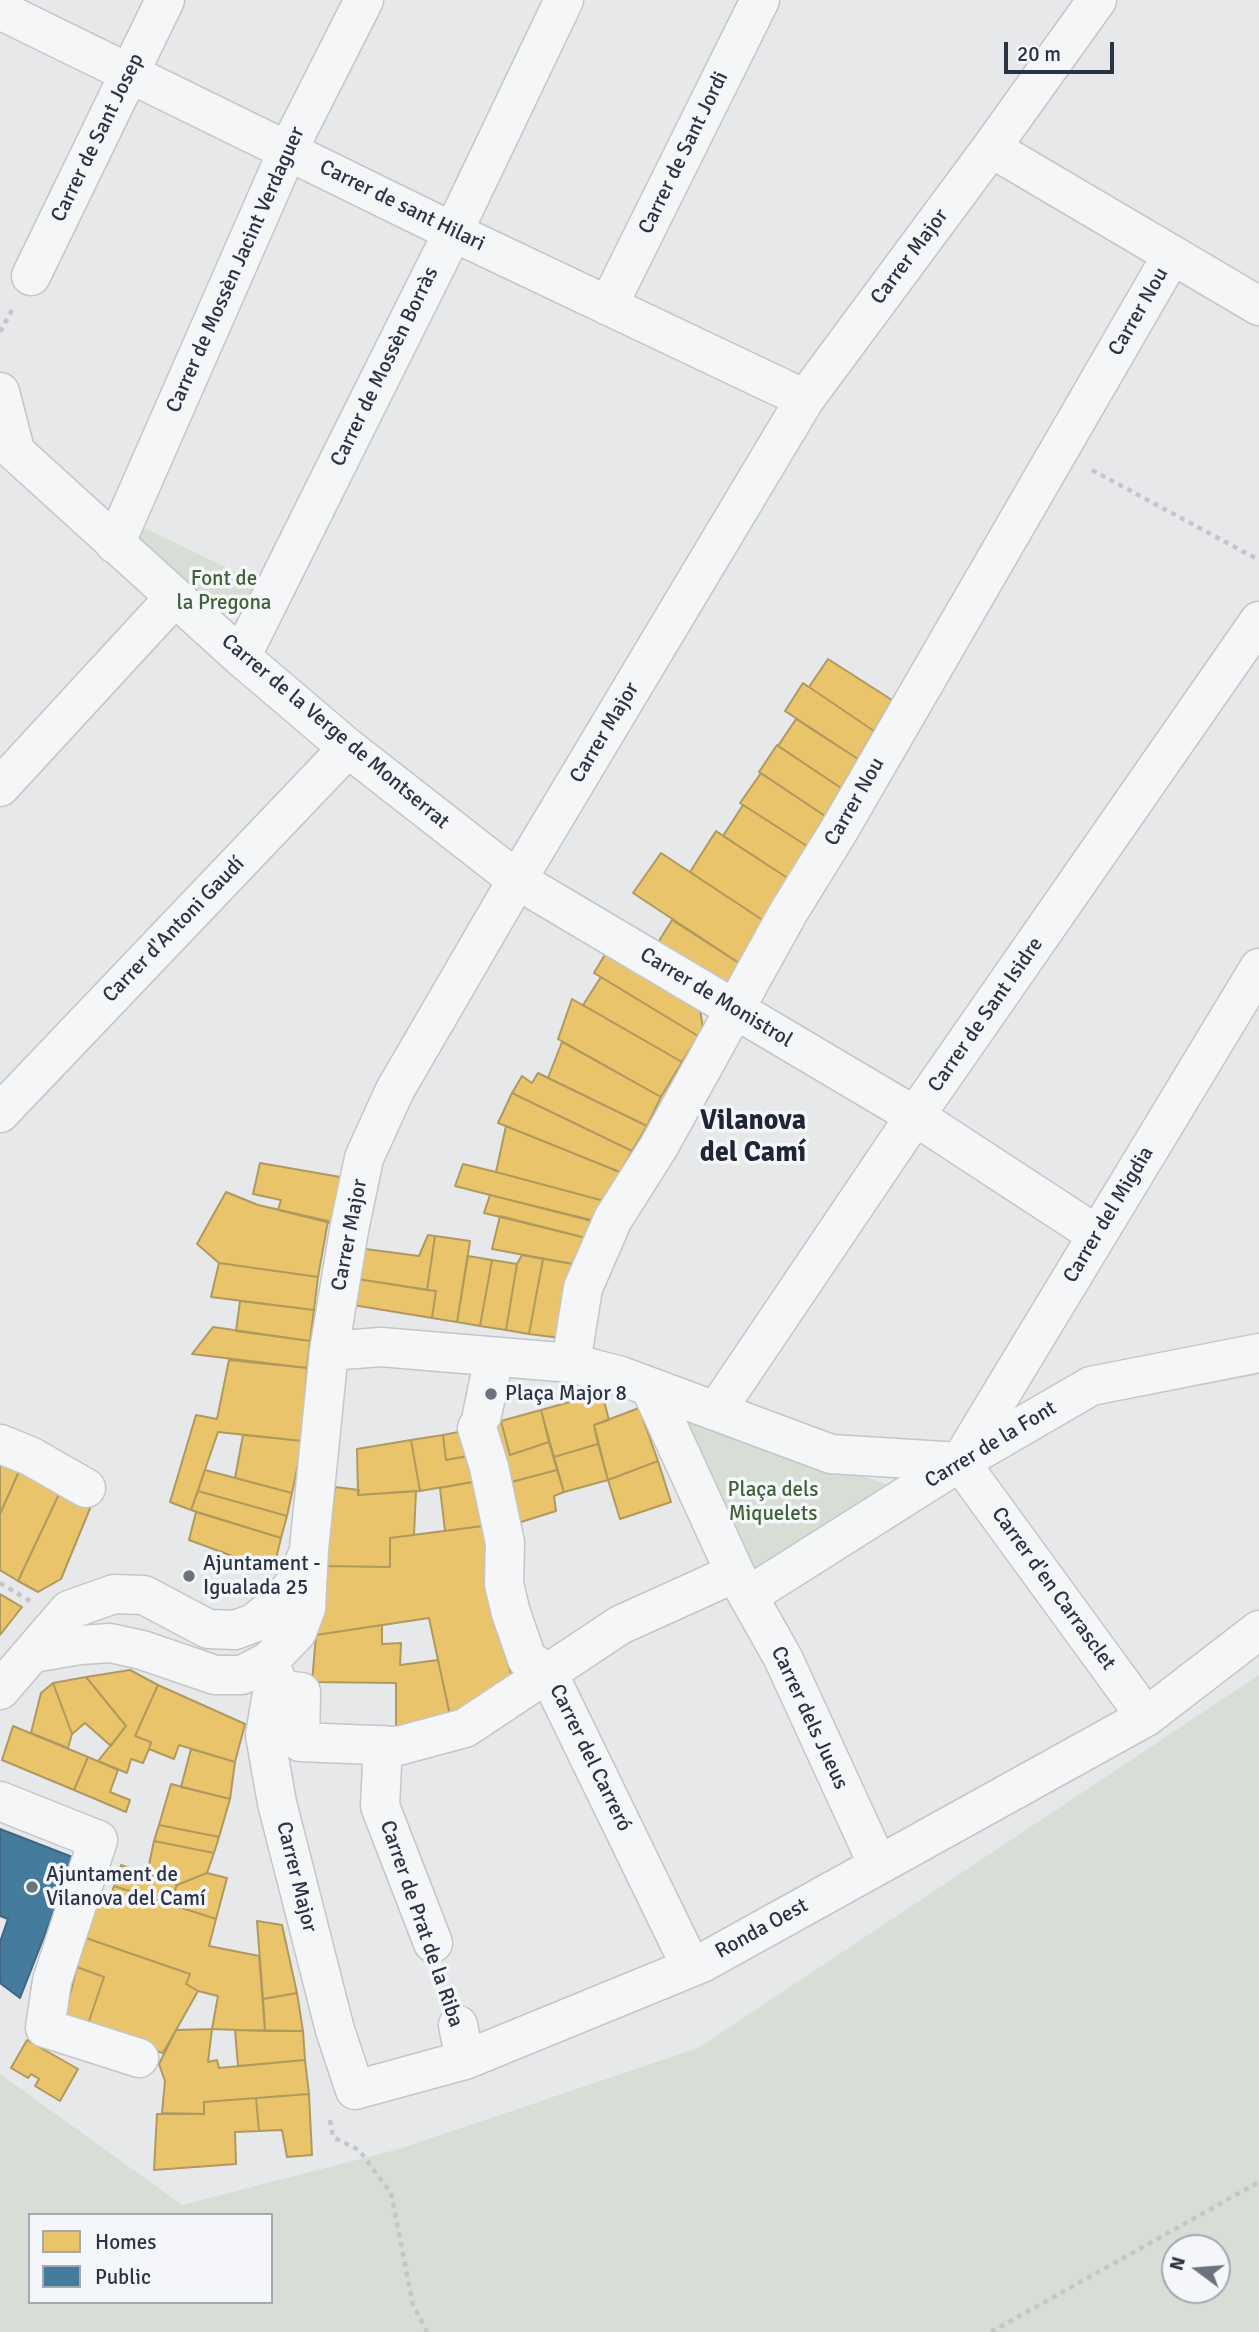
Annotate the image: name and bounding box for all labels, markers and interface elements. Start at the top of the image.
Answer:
scale bar [1007,28,1117,72]
text: 20 m [1017,41,1061,67]
street label: Carrer de Sant Josep [46,50,150,226]
street label: Carrer de Sant Jordi [634,68,734,238]
street label: Carrer de Mossèn Jacint Verdaguer [161,123,311,417]
street label: Carrer de sant Hilari [315,155,489,257]
street label: Carrer Major [866,204,954,310]
street label: Carrer de Mossèn Borràs [326,263,444,471]
street label: Carrer Nou [1104,263,1174,361]
park label: Font de la Pregona [176,566,272,616]
street label: Carrer de la Verge de Montserrat [216,629,454,835]
street label: Carrer Major [565,678,645,788]
street label: Carrer Nou [820,753,890,851]
street label: Carrer d'Antoni Gaudí [98,852,250,1008]
street label: Carrer de Sant Isidre [923,933,1049,1097]
street label: Carrer de Monistrol [635,943,797,1053]
district label: Vilanova del Camí [700,1105,806,1171]
street label: Carrer del Migdia [1058,1142,1160,1288]
street label: Carrer Major [327,1177,373,1293]
place label: Plaça Major 8 [505,1381,627,1407]
marker: Plaça Major 8 [483,1386,499,1402]
street label: Carrer de la Font [921,1396,1061,1494]
park label: Plaça dels Miquelets [728,1477,818,1527]
street label: Carrer d'en Carrasclet [985,1503,1121,1675]
place label: Ajuntament - Igualada 25 [203,1551,321,1601]
marker: Ajuntament - Igualada 25 [181,1568,197,1584]
street label: Carrer dels Jueus [765,1643,853,1793]
street label: Carrer del Carreró [543,1680,637,1836]
street label: Carrer de Prat de la Riba [374,1817,468,2031]
street label: Carrer Major [270,1819,322,1935]
place label: Ajuntament de Vilanova del Camí [46,1862,206,1912]
marker: Ajuntament de Vilanova del Camí [24,1879,40,1895]
street label: Ronda Oest [711,1893,813,1965]
legend [28,2213,273,2304]
text: Homes [95,2229,157,2255]
north arrow [1161,2234,1231,2304]
text: N [1164,2254,1191,2273]
text: Public [95,2264,151,2290]

